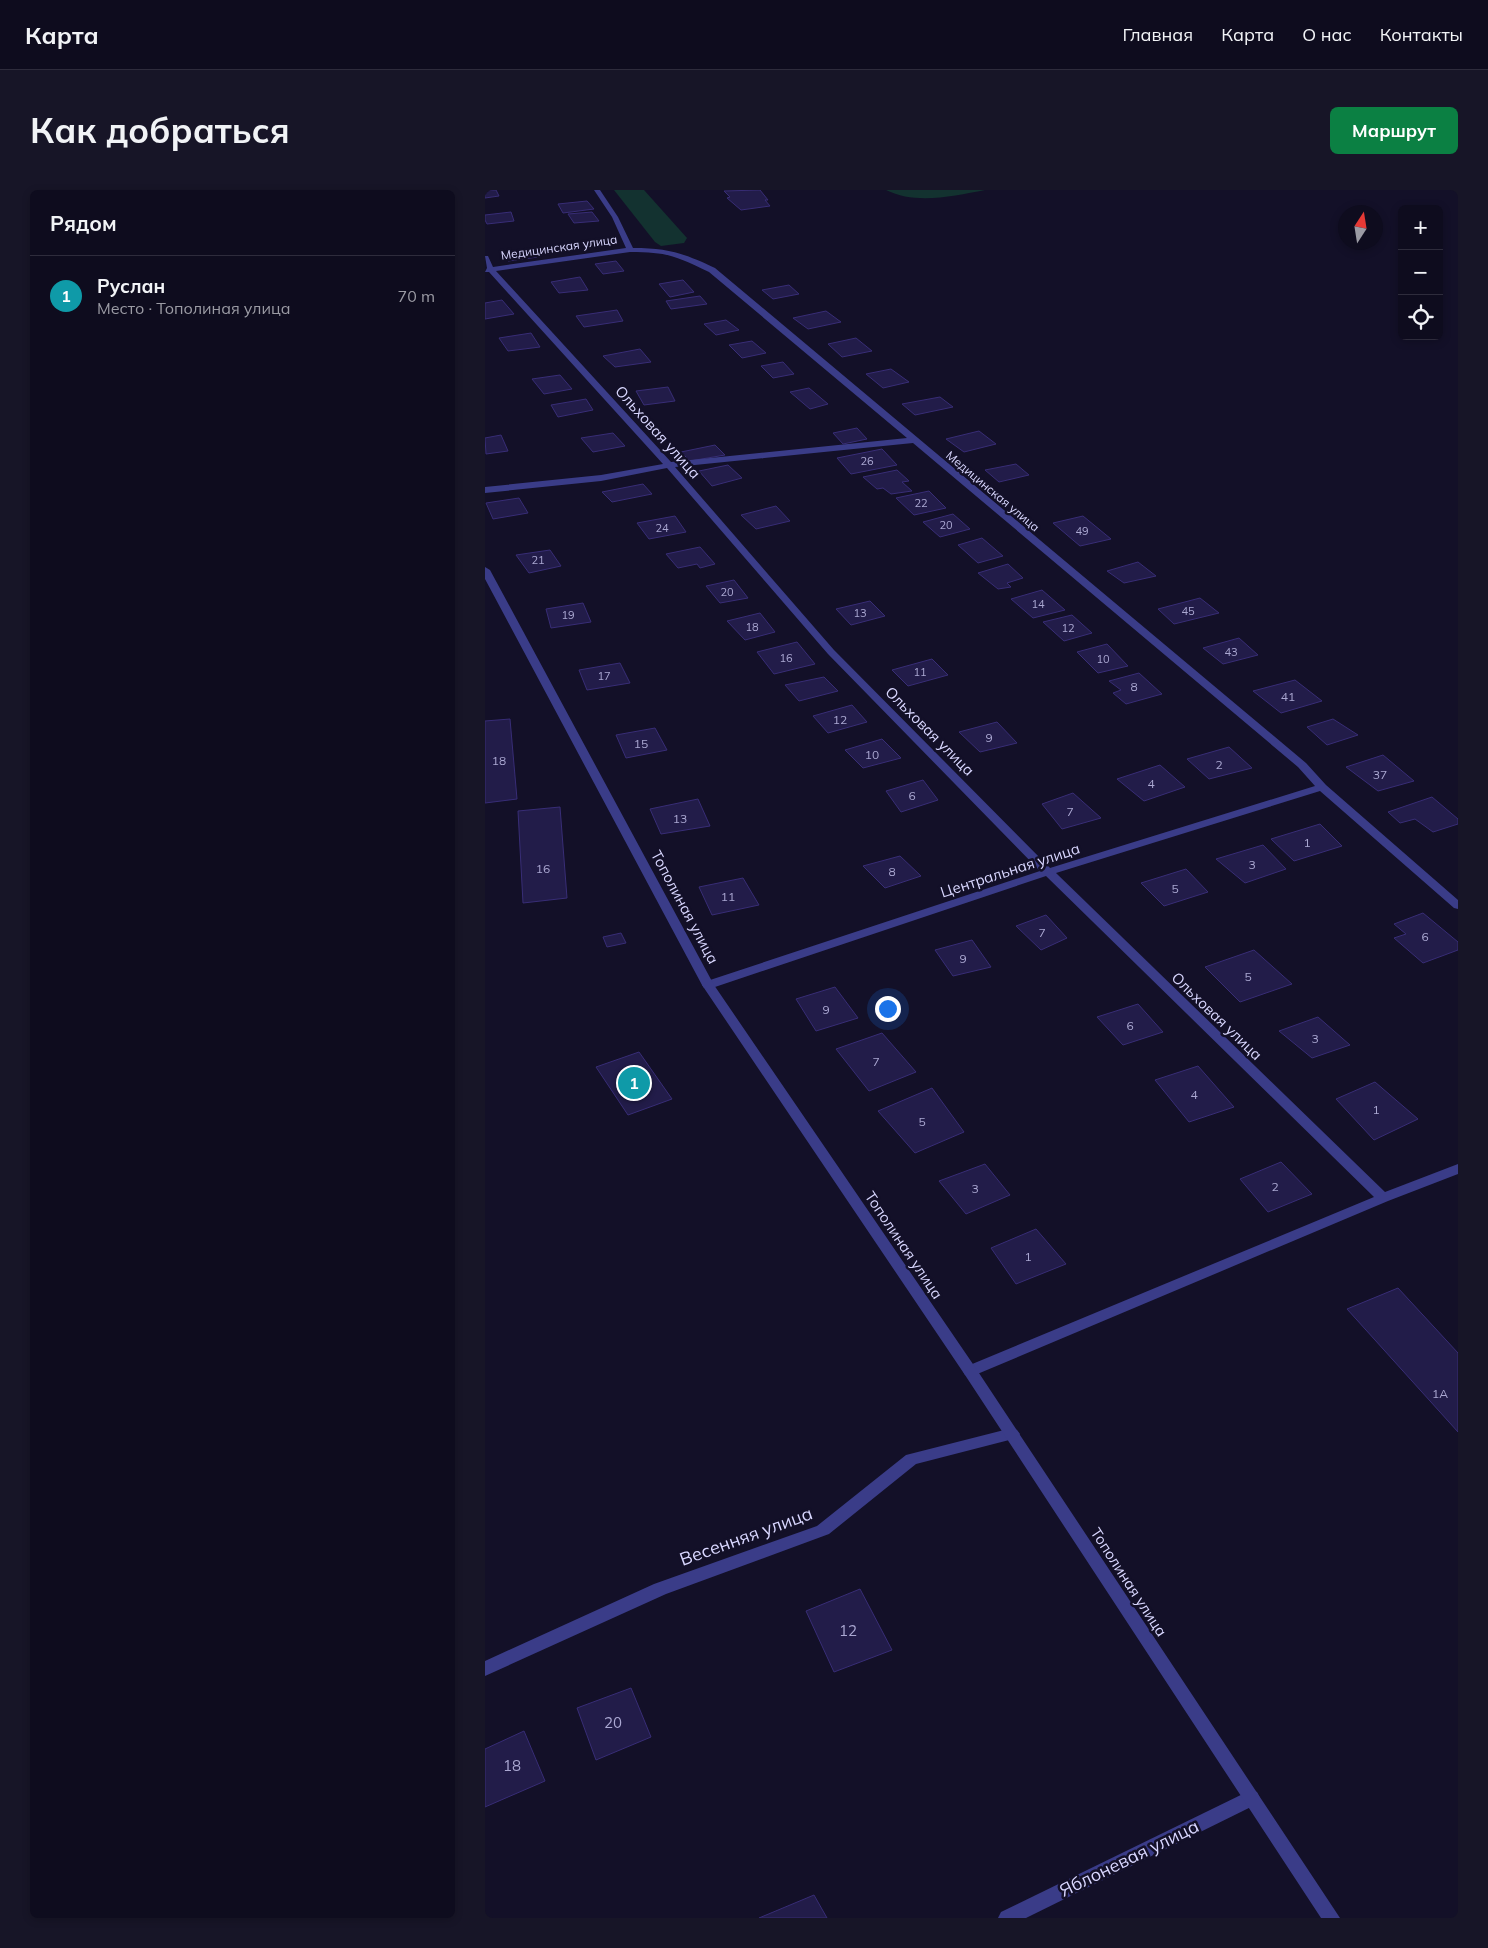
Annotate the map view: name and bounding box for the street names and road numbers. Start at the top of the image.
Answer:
street label: Медицинская улица [500,231,618,263]
street label: Ольховая улица [611,382,705,482]
street label: Медицинская улица [943,447,1043,535]
street label: Ольховая улица [881,682,979,780]
street label: Центральная улица [938,838,1082,902]
street label: Тополиная улица [647,847,723,967]
street label: Ольховая улица [1168,968,1266,1064]
street label: Тополиная улица [861,1188,947,1302]
street label: Весенняя улица [676,1501,816,1571]
street label: Тополиная улица [1087,1524,1171,1640]
street label: Яблоневая улица [1055,1814,1203,1902]

